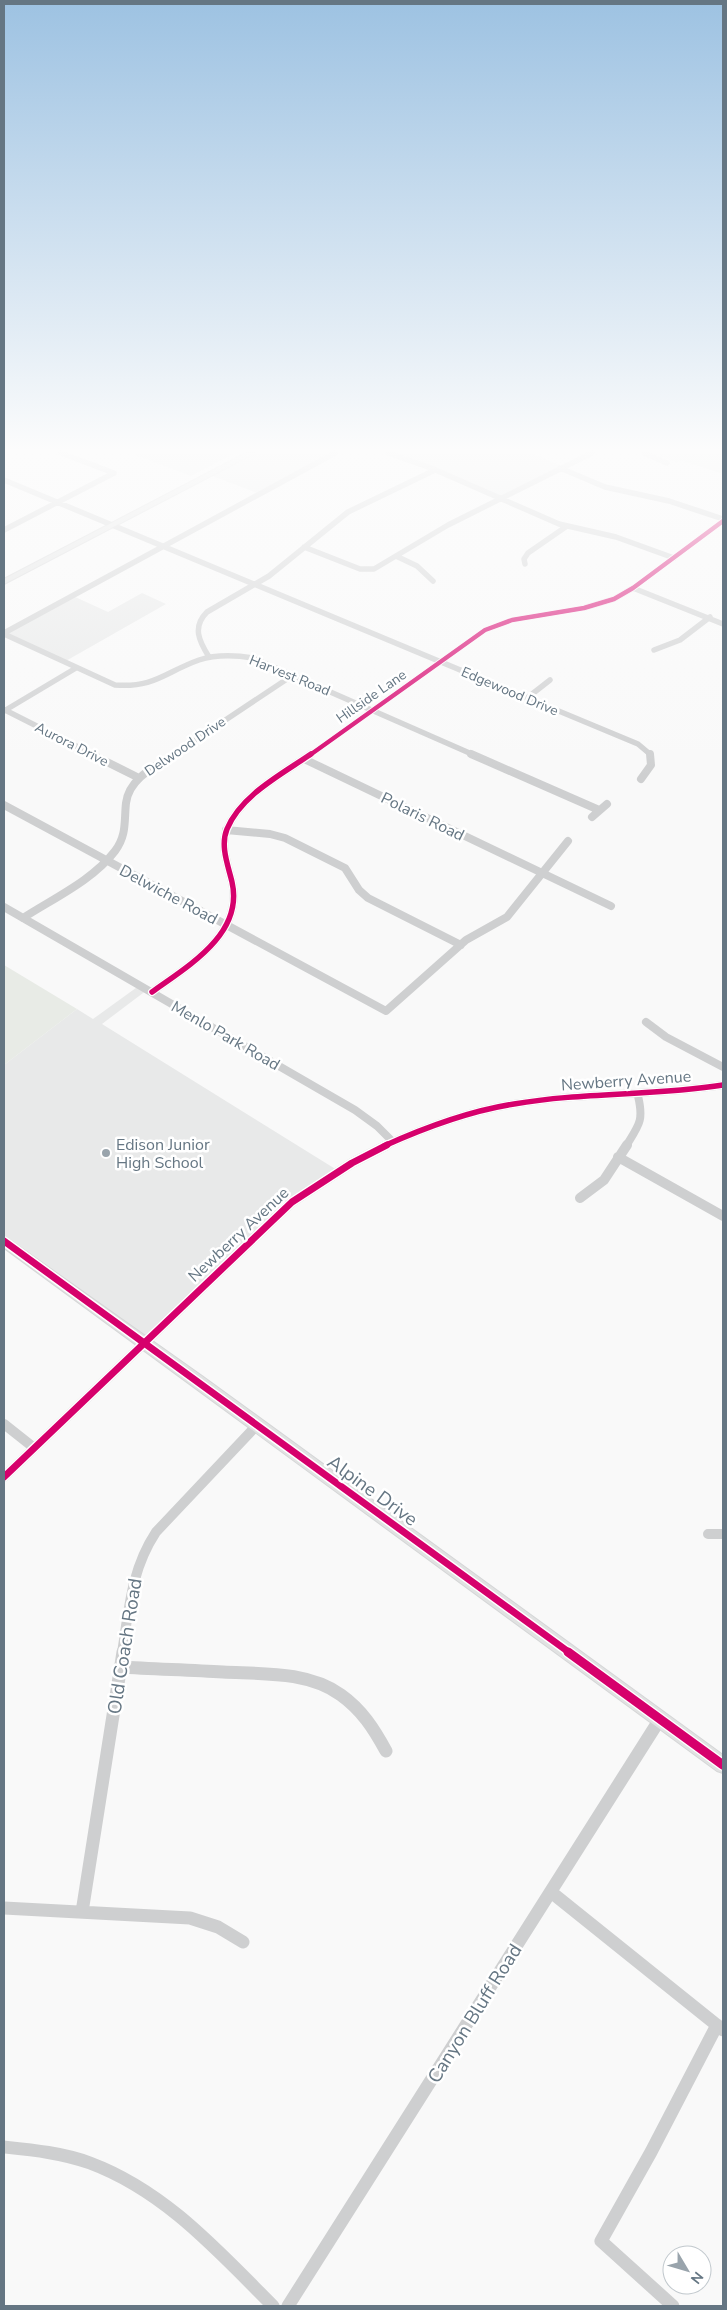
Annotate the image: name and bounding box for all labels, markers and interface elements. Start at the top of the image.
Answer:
street label: Harvest Road [246,651,333,700]
street label: Edgewood Drive [458,662,561,721]
street label: Hillside Lane [332,665,410,728]
street label: Delwood Drive [141,712,230,781]
street label: Aurora Drive [32,718,112,771]
street label: Polaris Road [377,787,468,847]
street label: Delwiche Road [115,860,222,930]
street label: Menlo Park Road [167,996,284,1076]
street label: Newberry Avenue [560,1065,692,1097]
place label: Edison Junior High School [116,1134,210,1174]
marker: Edison Junior High School [100,1147,112,1159]
street label: Newberry Avenue [184,1182,294,1287]
street label: Alpine Drive [322,1449,423,1532]
street label: Old Coach Road [101,1576,149,1716]
street label: Canyon Bluff Road [422,1939,528,2088]
north arrow [662,2245,712,2295]
text: N [686,2268,708,2288]

